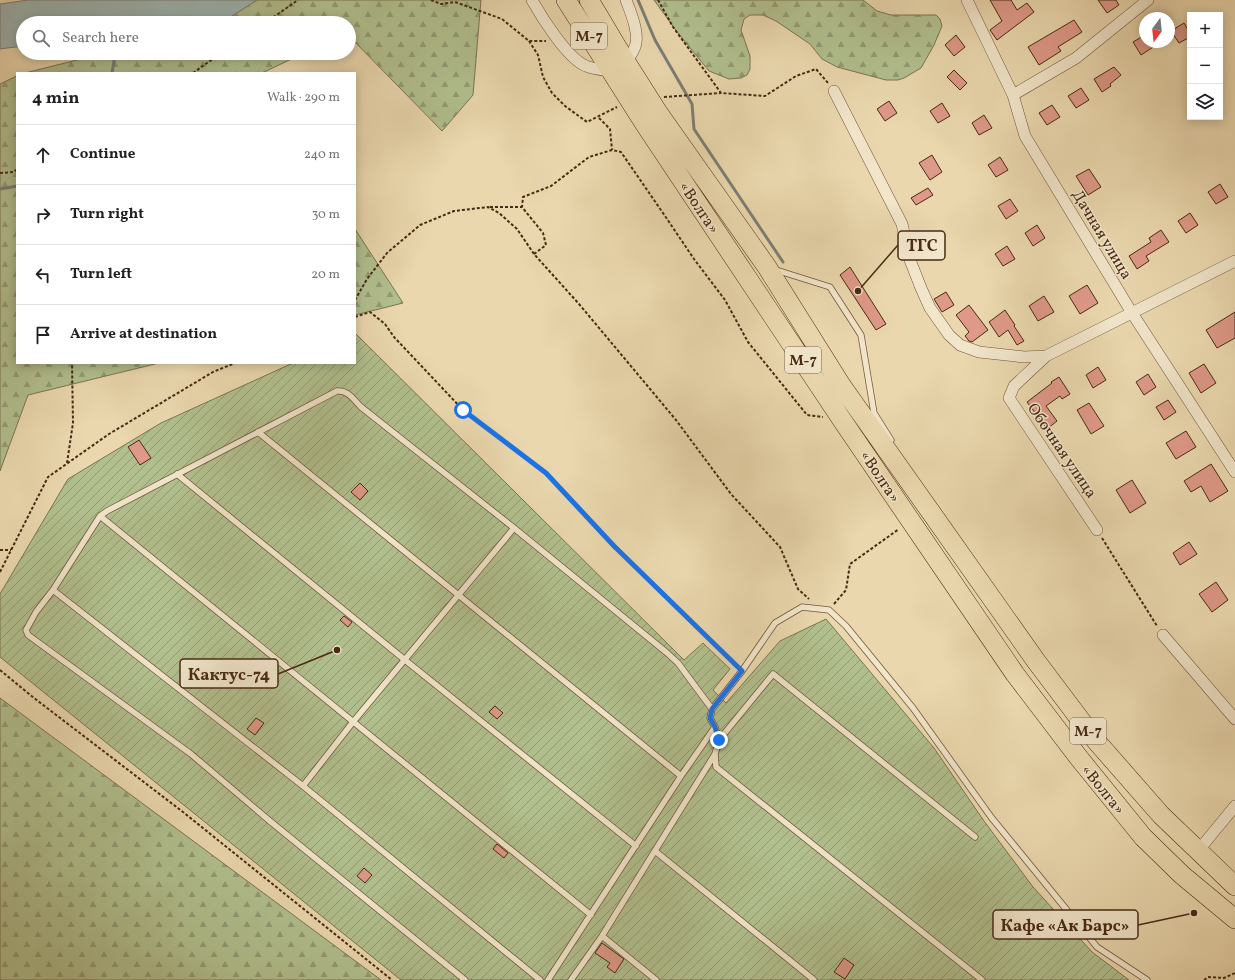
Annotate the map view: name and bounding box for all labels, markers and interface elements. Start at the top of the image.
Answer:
north arrow [1139,12,1175,48]
map controls [1187,12,1223,120]
button: + [1187,12,1223,48]
search box [16,16,356,60]
road number: М-7 [571,23,607,49]
icon: search [30,27,52,49]
text: Search here [62,28,139,49]
button: − [1187,48,1223,84]
button: layers [1187,84,1223,120]
text: 4 min [32,87,79,110]
text: Walk · 290 m [267,89,340,107]
icon: ahead [32,144,54,166]
text: Continue [70,144,135,165]
text: 240 m [304,146,340,164]
street label: «Волга» [673,178,724,239]
street label: Дачная улица [1066,186,1137,284]
icon: right [32,204,54,226]
text: Turn right [70,204,144,225]
text: 30 m [312,206,340,224]
callout: ТГС [898,231,945,260]
text: ТГС [906,235,938,258]
icon: left [32,264,54,286]
text: Turn left [70,264,132,285]
text: 20 m [311,266,340,284]
icon: arrive [32,324,54,346]
text: Arrive at destination [70,324,217,345]
road number: М-7 [785,347,821,373]
street label: Обочная улица [1021,399,1101,503]
route start [454,401,472,419]
street label: «Волга» [854,447,905,508]
callout: Кактус-74 [180,659,278,688]
text: Кактус-74 [188,664,270,687]
road number: М-7 [1070,718,1106,744]
route end [710,731,728,749]
street label: «Волга» [1075,761,1129,820]
callout: Кафе «Ак Барс» [993,910,1138,939]
text: Кафе «Ак Барс» [1001,915,1129,938]

